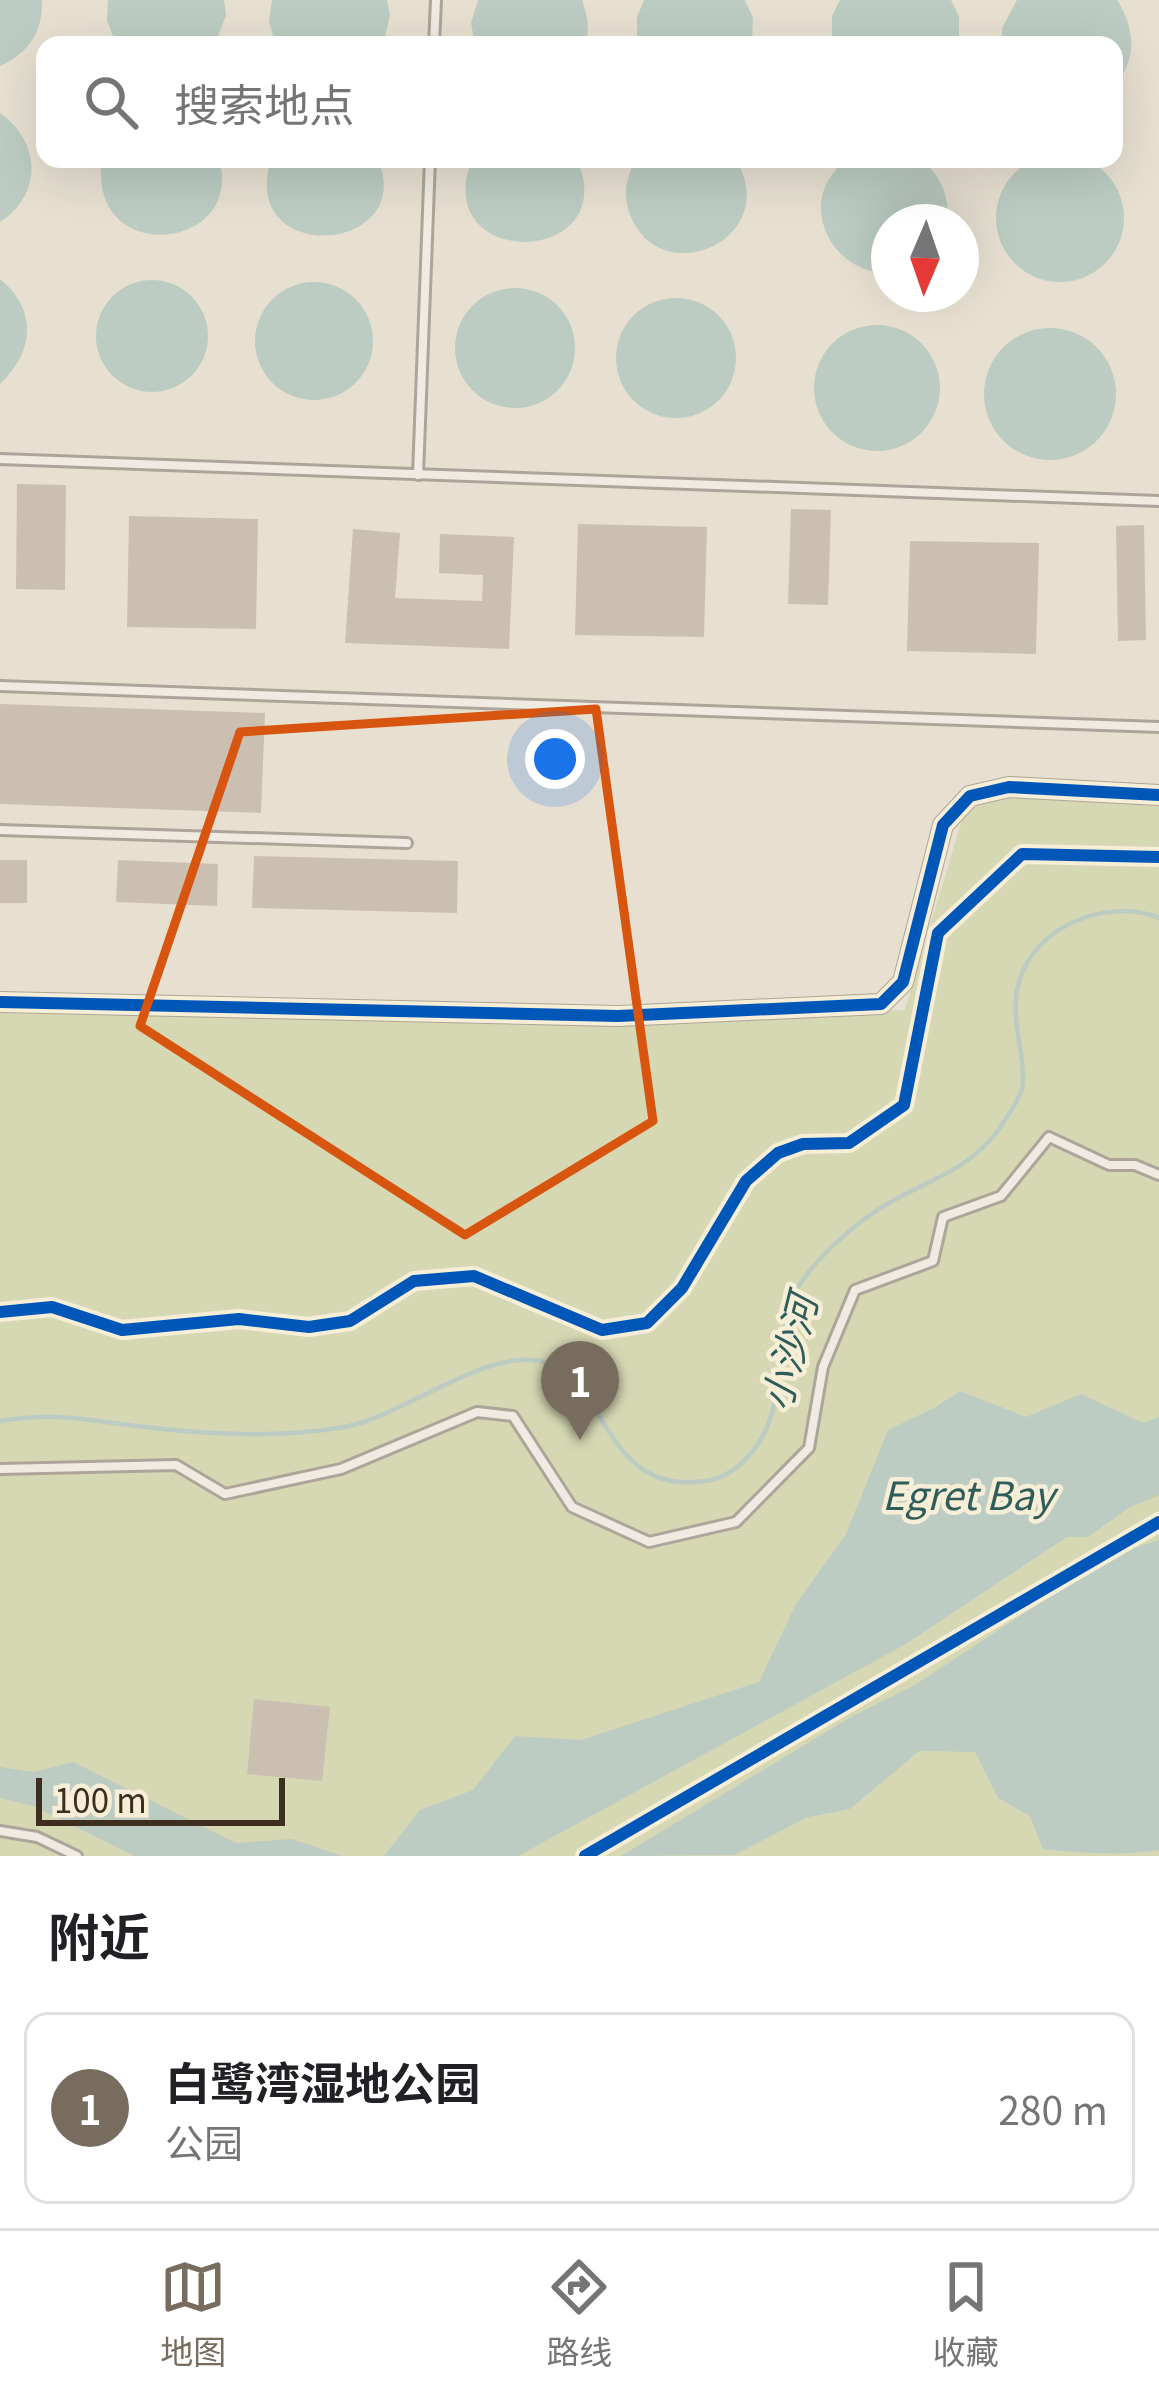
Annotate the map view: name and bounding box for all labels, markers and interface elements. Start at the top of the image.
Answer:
search box [36,36,1123,168]
icon: search [78,69,144,135]
text: 搜索地点 [174,70,354,135]
north arrow [871,204,979,312]
your location [525,729,585,789]
water label: 小沙河 [746,1282,830,1416]
pin: 1 [541,1341,619,1440]
water label: Egret Bay [882,1465,1060,1521]
scale bar [36,1772,285,1825]
text: 100 m [54,1775,147,1823]
text: 附近 [48,1897,150,1971]
text: 白鹭湾湿地公园 [165,2048,480,2113]
text: 1 [78,2080,102,2136]
text: 280 m [998,2080,1108,2136]
text: 公园 [165,2113,243,2169]
tab: 地图 [160,2254,226,2374]
tab: 路线 [546,2254,612,2374]
tab: 收藏 [933,2254,999,2374]

